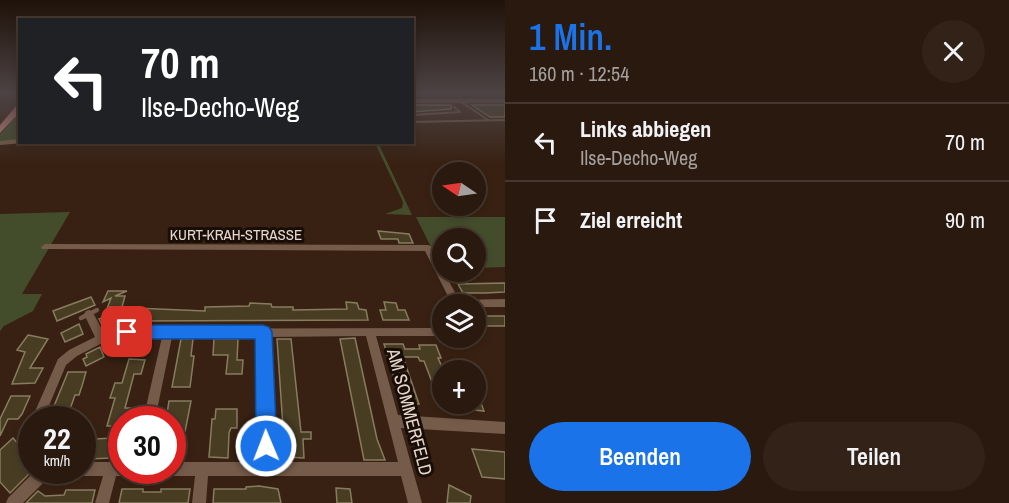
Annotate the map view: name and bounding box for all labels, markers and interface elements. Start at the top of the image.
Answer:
text: 1 Min. [529,13,612,61]
button: close [922,20,985,83]
text: 70 m [141,35,220,91]
icon: left [42,42,120,120]
text: 160 m · 12:54 [529,60,629,87]
text: Ilse-Decho-Weg [141,89,299,125]
text: Links abbiegen [580,114,711,144]
icon: left [529,126,562,159]
text: 70 m [945,127,985,157]
text: Ilse-Decho-Weg [580,144,697,171]
north arrow [432,162,486,216]
map controls [432,162,486,414]
icon: arrive [529,204,562,237]
text: Ziel erreicht [580,205,682,235]
text: 90 m [945,205,985,235]
street label: KURT-KRAH-STRASSE [170,224,302,245]
button: search [432,228,486,282]
button: layers [432,294,486,348]
pin [101,306,152,357]
icon: arrive [110,315,143,348]
street label: AM SOMMERFELD [381,345,439,478]
button: + [432,360,486,414]
speed limit sign: 30 [108,406,186,484]
position arrow [234,414,298,478]
text: 22 [43,418,71,458]
button: Beenden [529,422,751,491]
button: Teilen [763,422,985,491]
text: km/h [44,450,70,471]

